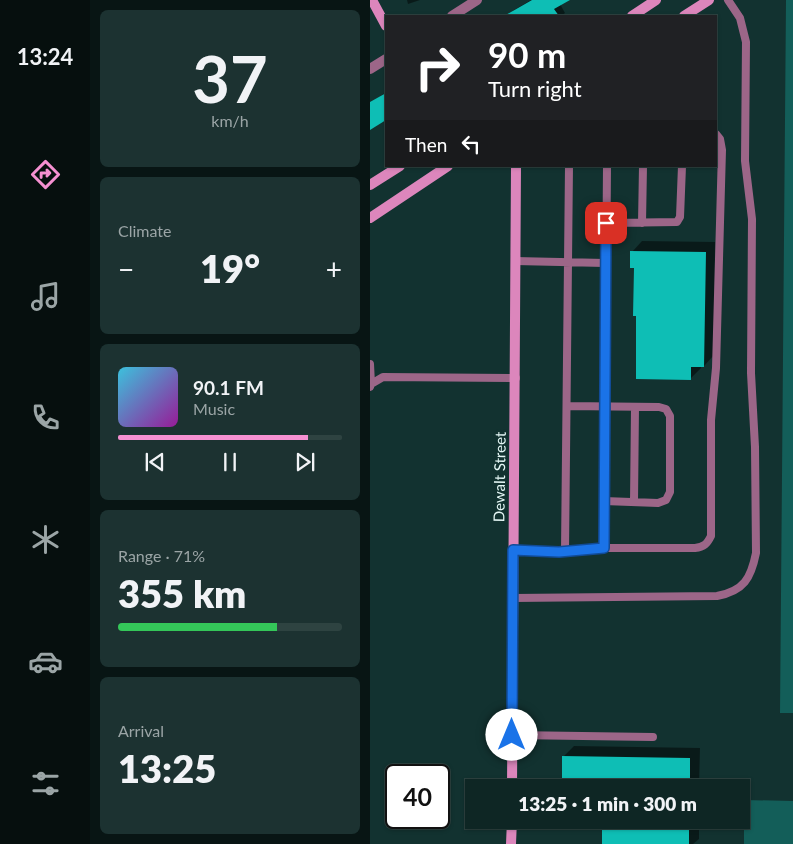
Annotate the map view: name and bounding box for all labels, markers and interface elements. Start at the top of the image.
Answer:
text: 90 m [488,33,566,75]
icon: right [405,35,470,100]
text: 37 [192,39,268,117]
text: 13:24 [17,43,73,70]
text: Turn right [488,75,582,102]
text: km/h [211,111,249,130]
icon: left [457,130,485,158]
text: Then [405,133,447,156]
icon: directions [28,157,63,192]
pin [585,202,627,244]
icon: arrive [592,209,620,237]
text: Climate [118,221,171,240]
text: 19° [200,245,260,291]
text: − [118,252,134,286]
text: + [326,252,342,286]
icon: music [28,279,63,314]
text: 90.1 FM [193,376,264,399]
text: Music [193,399,235,418]
icon: phone [28,400,63,435]
street label: Dewalt Street [489,431,509,522]
icon: previous [141,448,169,476]
icon: pause [216,448,244,476]
icon: next [291,448,319,476]
icon: climate [28,522,63,557]
text: Range · 71% [118,546,205,565]
text: 355 km [118,570,246,616]
icon: car [28,644,63,679]
position arrow [485,708,537,760]
text: Arrival [118,721,164,740]
text: 13:25 [118,745,216,791]
speed limit sign: 40 [385,764,450,829]
icon: filters [28,766,63,801]
text: 13:25 · 1 min · 300 m [518,792,697,815]

